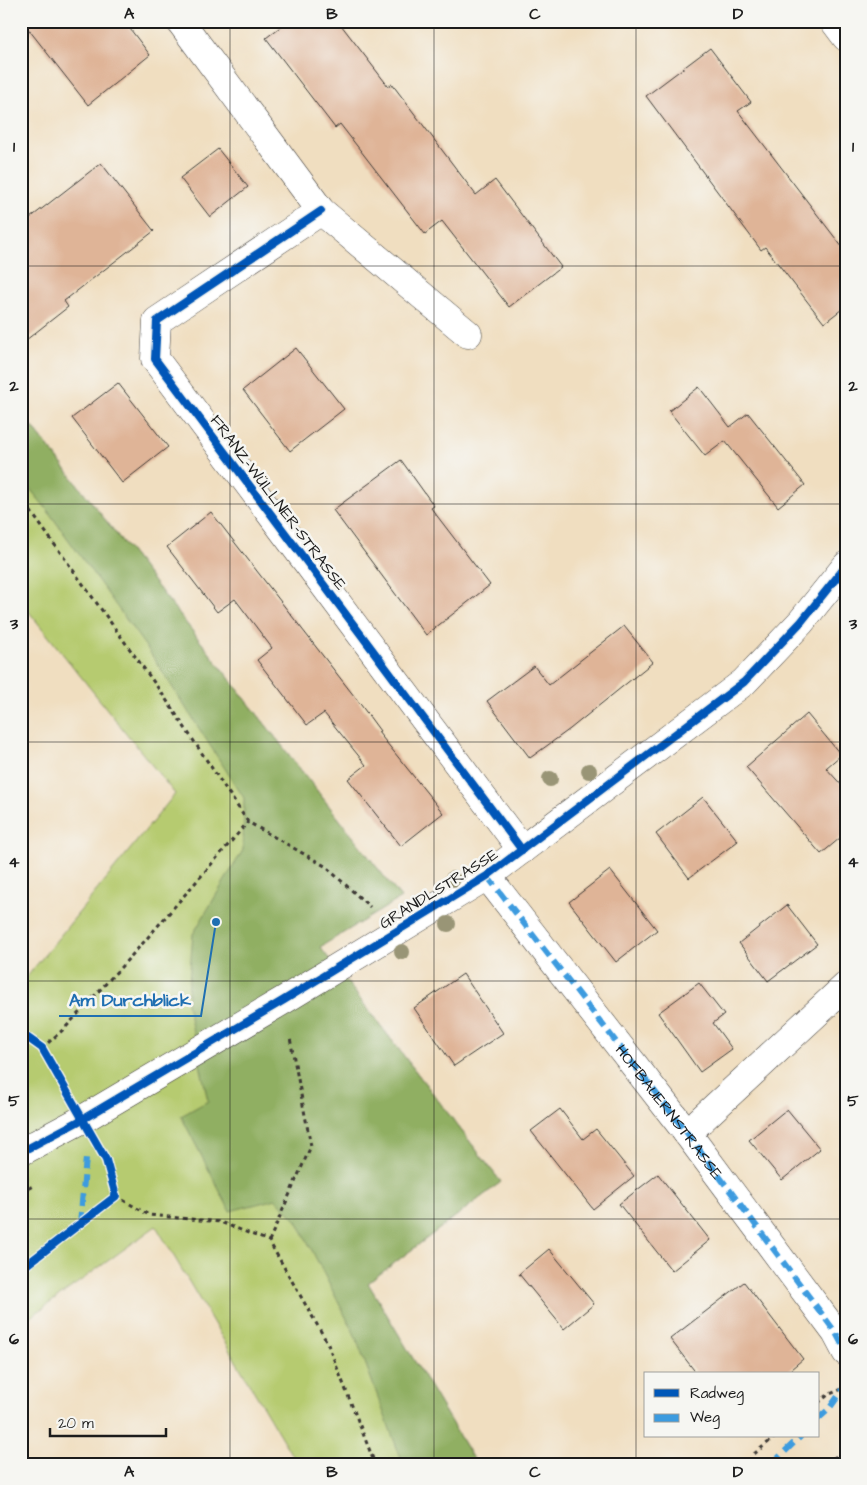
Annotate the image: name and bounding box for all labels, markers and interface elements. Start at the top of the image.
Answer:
text: A [124,3,135,25]
text: B [326,3,338,25]
text: C [529,3,541,25]
text: D [733,3,744,25]
text: 1 [13,136,16,158]
text: 1 [852,136,855,158]
text: 2 [8,375,19,397]
text: 2 [847,375,858,397]
street label: FRANZ-WÜLLNER-STRASSE [205,410,352,595]
text: 3 [9,613,19,635]
text: 3 [848,613,858,635]
street label: GRANDLSTRASSE [375,843,503,934]
text: 4 [9,851,20,873]
text: 4 [848,851,859,873]
callout: Am Durchblick [59,983,201,1016]
text: Am Durchblick [69,988,192,1013]
street label: HOFBAUERNSTRASSE [610,1040,728,1185]
text: 5 [8,1090,20,1112]
text: 5 [847,1090,859,1112]
text: 6 [9,1328,19,1350]
text: 6 [848,1328,858,1350]
legend [644,1372,820,1438]
text: Radweg [690,1383,744,1405]
scale bar [50,1405,166,1437]
text: Weg [690,1407,720,1429]
text: 20 m [58,1413,94,1434]
text: A [124,1461,135,1483]
text: B [326,1461,338,1483]
text: C [529,1461,541,1483]
text: D [733,1461,744,1483]

